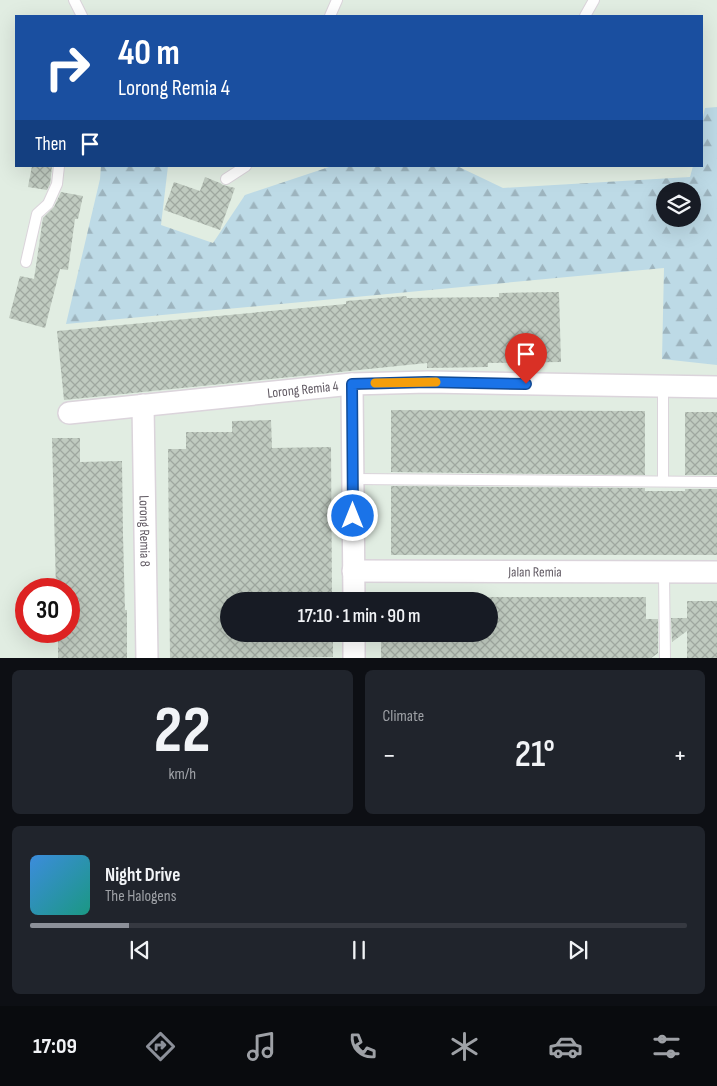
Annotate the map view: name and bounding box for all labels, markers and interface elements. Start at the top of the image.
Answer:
text: 40 m [118,32,180,75]
icon: right [35,35,100,100]
text: Lorong Remia 4 [118,75,230,102]
icon: arrive [76,130,104,158]
text: Then [35,133,66,156]
map controls [656,182,701,227]
button: layers [656,182,701,227]
pin [505,333,547,384]
icon: arrive [512,340,540,368]
street label: Lorong Remia 4 [266,377,339,402]
position arrow [326,489,378,541]
street label: Lorong Remia 8 [135,495,154,567]
street label: Jalan Remia [507,563,562,581]
speed limit sign: 30 [15,578,80,643]
text: 17:10 · 1 min · 90 m [298,605,420,628]
text: 22 [154,693,211,771]
text: Climate [383,707,424,726]
text: 21° [515,732,555,777]
text: − [383,739,396,772]
text: + [673,739,687,772]
text: km/h [168,765,196,784]
text: Night Drive [105,864,180,887]
text: The Halogens [105,887,176,906]
icon: previous [126,936,154,964]
icon: pause [345,936,373,964]
icon: next [564,936,592,964]
icon: directions [143,1029,178,1064]
icon: music [244,1029,279,1064]
icon: phone [345,1029,380,1064]
icon: climate [447,1029,482,1064]
icon: car [548,1029,583,1064]
icon: filters [649,1029,684,1064]
text: 17:09 [33,1033,77,1060]

